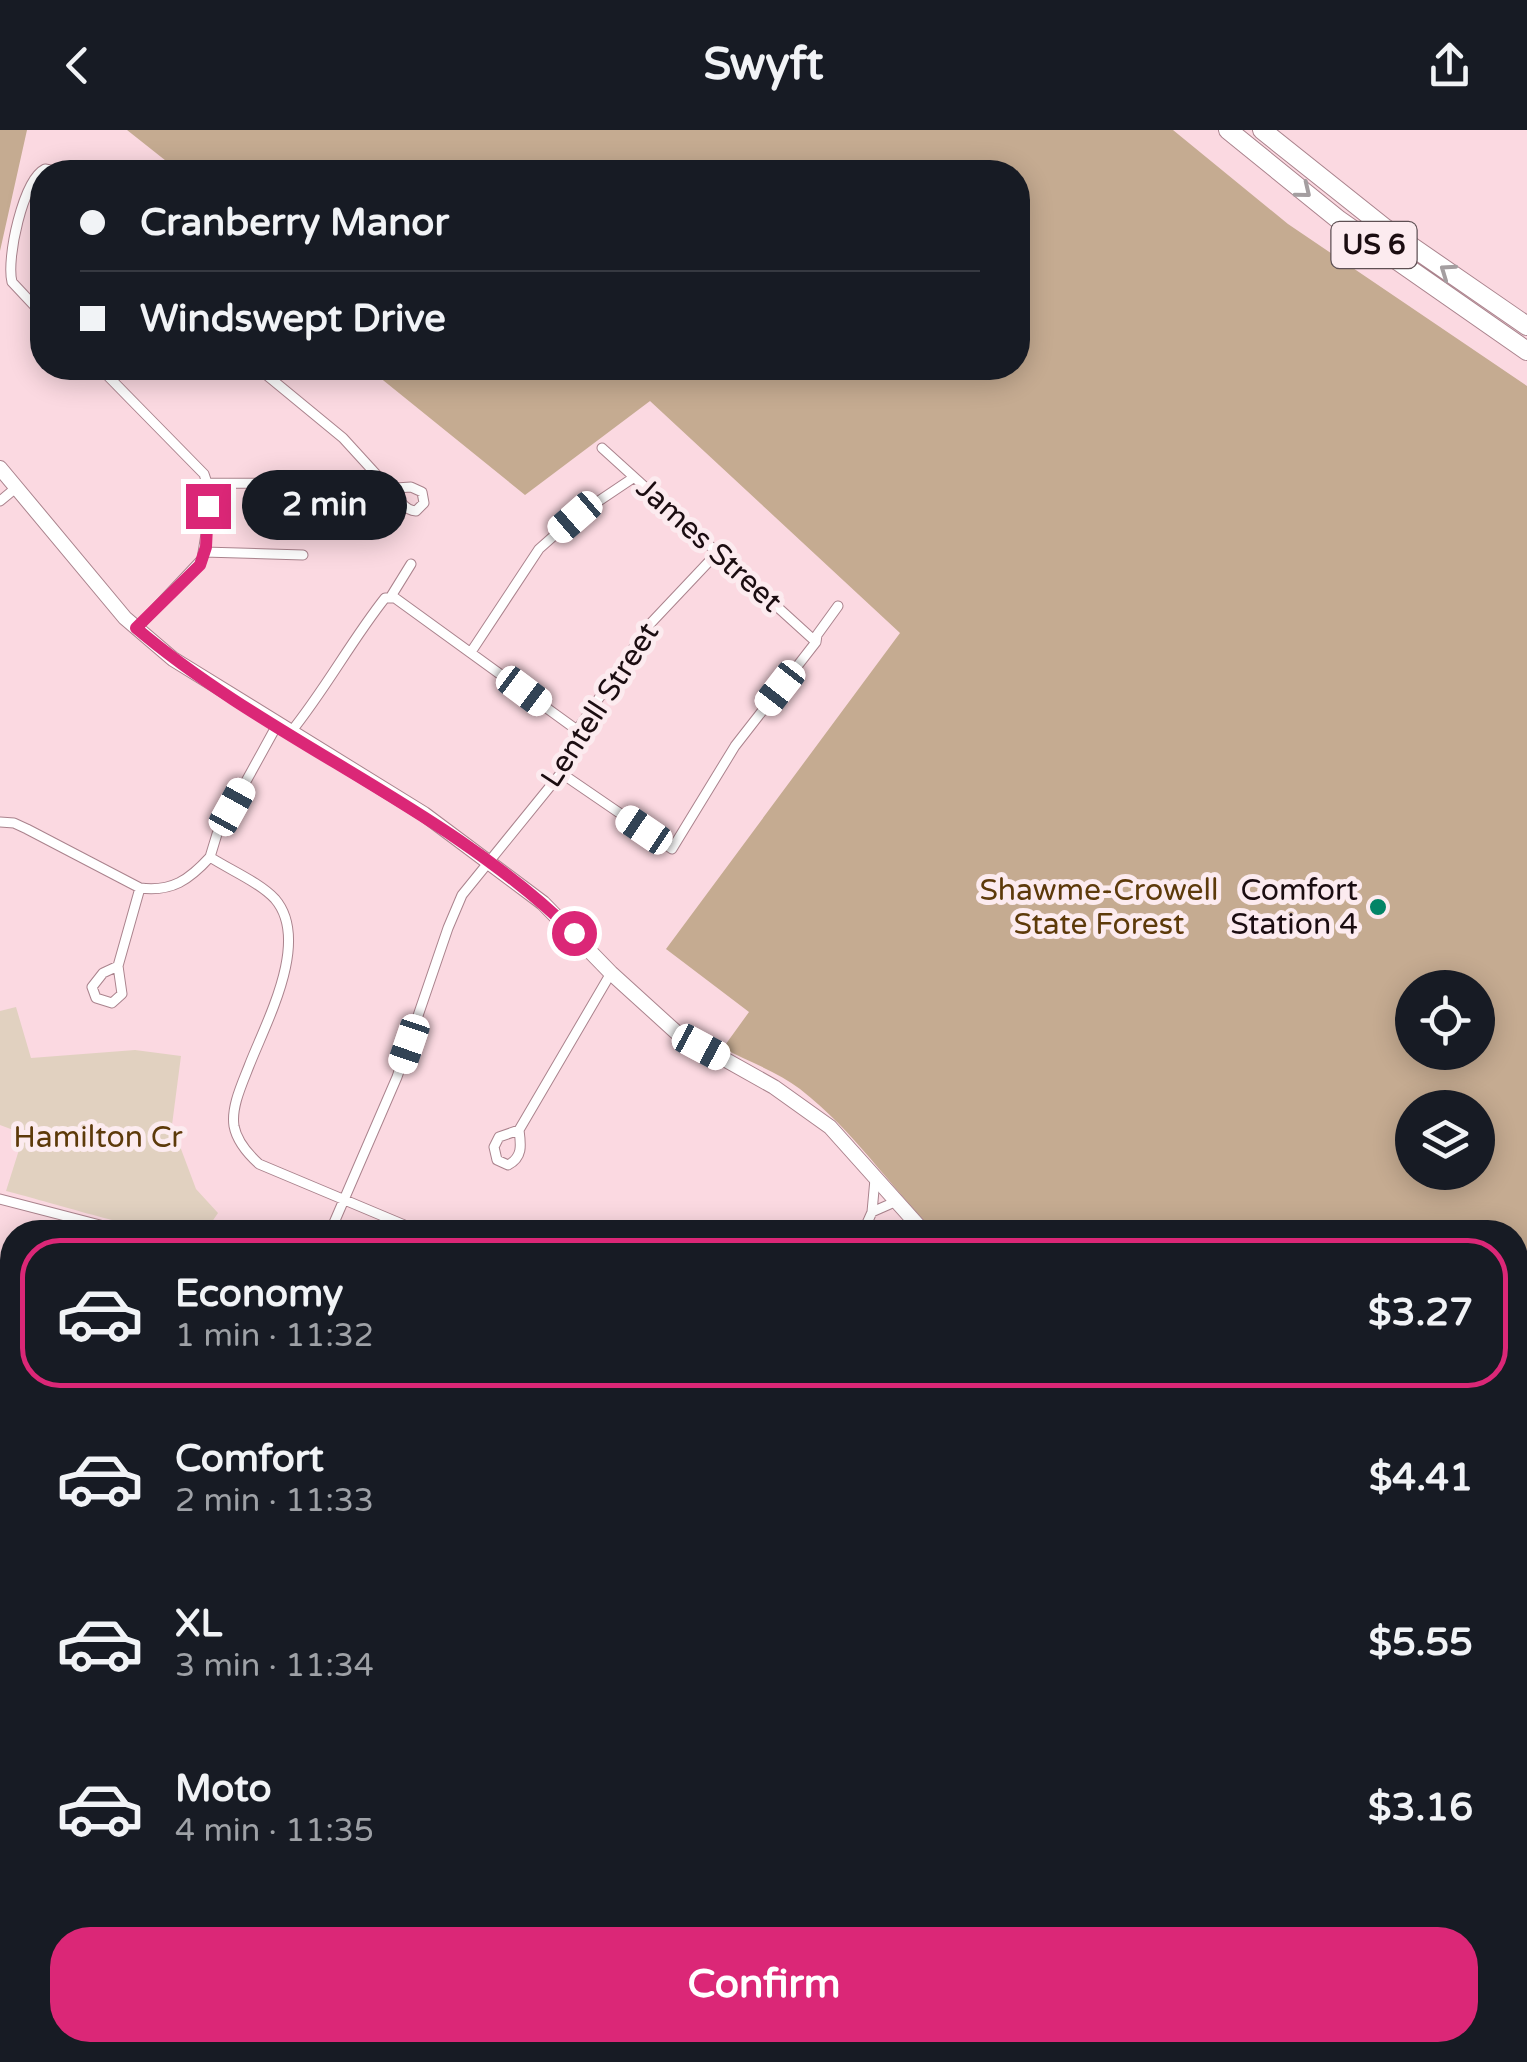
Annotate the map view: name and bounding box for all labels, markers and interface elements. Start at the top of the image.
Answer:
icon: back [50,38,105,93]
text: Swyft [703,38,824,92]
icon: share [1422,38,1477,93]
one-way arrow [1293,179,1311,197]
text: Cranberry Manor [140,200,449,246]
road number: US 6 [1332,222,1416,268]
one-way arrow [1440,265,1458,283]
text: Windswept Drive [140,296,446,342]
street label: James Street [629,470,789,620]
callout: 2 min [243,471,408,541]
route end [186,484,231,529]
text: 2 min [282,486,367,524]
car [543,486,607,548]
street label: Lentell Street [533,616,667,794]
car [750,655,810,721]
car [491,661,557,721]
car [204,773,260,841]
car [611,801,677,859]
park label: Shawme-Crowell State Forest [980,872,1218,943]
place label: Comfort Station 4 [1230,872,1358,943]
marker: Comfort Station 4 [1367,896,1389,918]
route start [552,911,597,956]
map controls [1395,970,1495,1190]
button: locate [1395,970,1495,1070]
car [385,1011,433,1077]
car [667,1020,735,1074]
button: layers [1395,1090,1495,1190]
park label: Hamilton Cr [13,1119,183,1156]
icon: car [55,1268,145,1358]
text: Economy [175,1271,343,1317]
text: $3.27 [1368,1290,1473,1336]
text: 1 min · 11:32 [175,1317,374,1355]
icon: car [55,1433,145,1523]
text: Comfort [175,1436,324,1482]
text: $4.41 [1369,1455,1473,1501]
text: 2 min · 11:33 [175,1482,374,1520]
icon: car [55,1598,145,1688]
text: XL [175,1601,222,1647]
text: $5.55 [1368,1620,1473,1666]
text: 3 min · 11:34 [175,1647,374,1685]
icon: car [55,1763,145,1853]
text: Moto [175,1766,271,1812]
text: $3.16 [1368,1785,1473,1831]
text: 4 min · 11:35 [175,1812,374,1850]
button: Confirm [50,1927,1478,2042]

